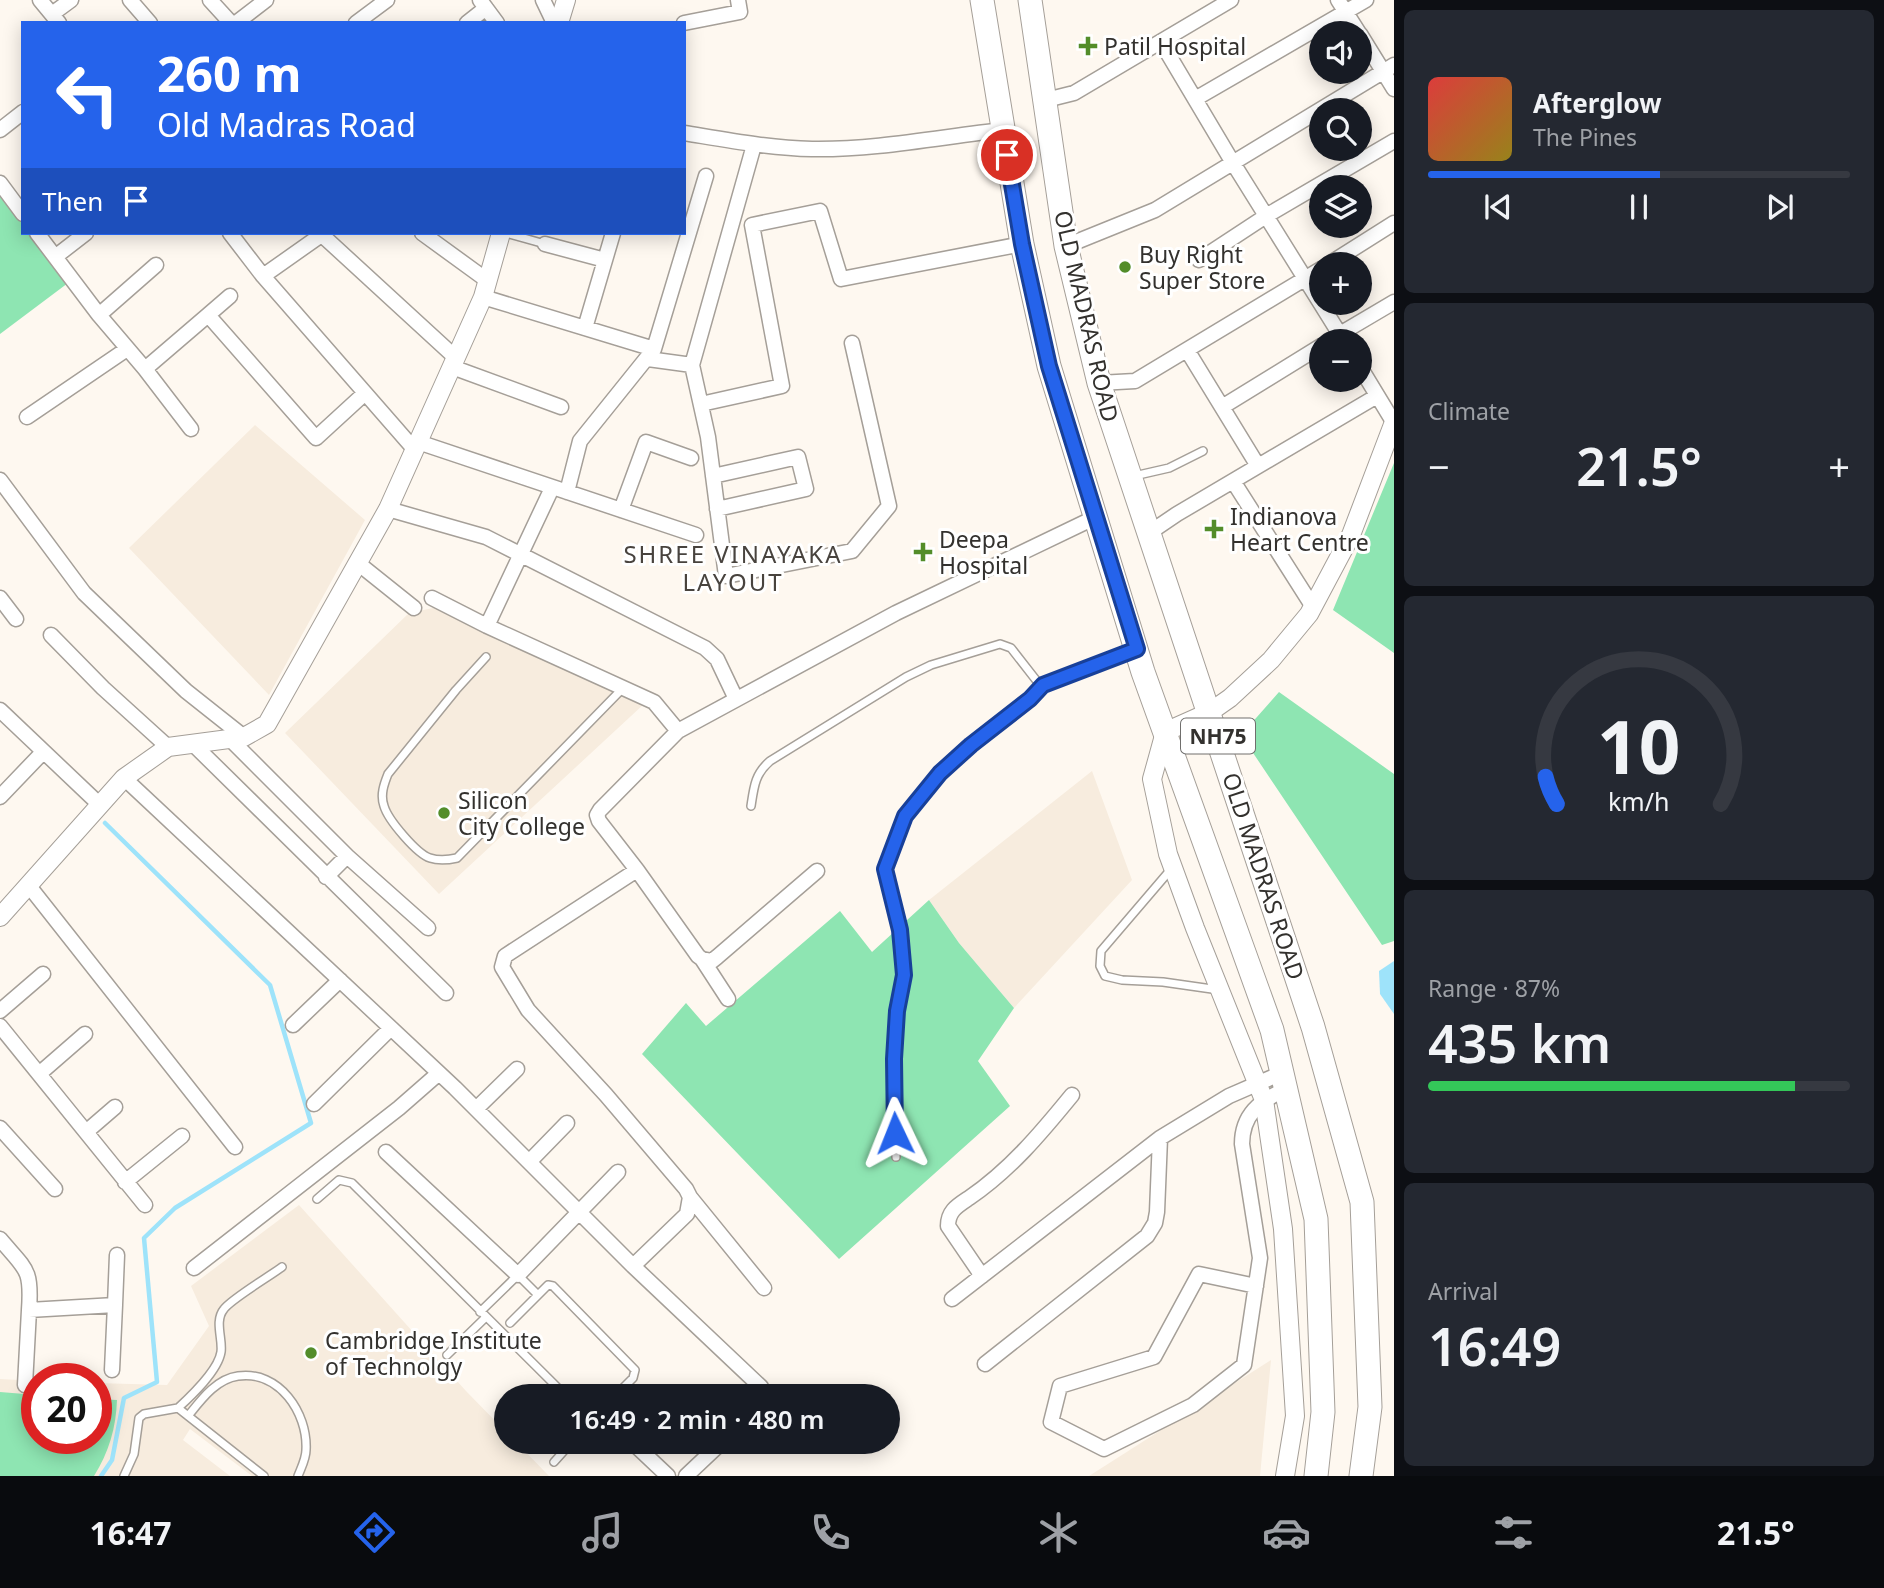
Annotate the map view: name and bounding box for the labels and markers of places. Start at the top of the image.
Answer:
place label: Patil Hospital [1104,30,1246,62]
marker: Patil Hospital [1078,36,1098,56]
pin [977,125,1037,185]
place label: Buy Right Super Store [1139,238,1265,296]
marker: Buy Right Super Store [1117,259,1133,275]
place label: Indianova Heart Centre [1230,500,1369,558]
marker: Indianova Heart Centre [1204,519,1224,539]
place label: Deepa Hospital [939,523,1028,581]
marker: Deepa Hospital [913,542,933,562]
place label: Silicon City College [458,784,585,842]
marker: Silicon City College [436,805,452,821]
place label: Cambridge Institute of Technolgy [325,1324,542,1382]
marker: Cambridge Institute of Technolgy [303,1345,319,1361]

